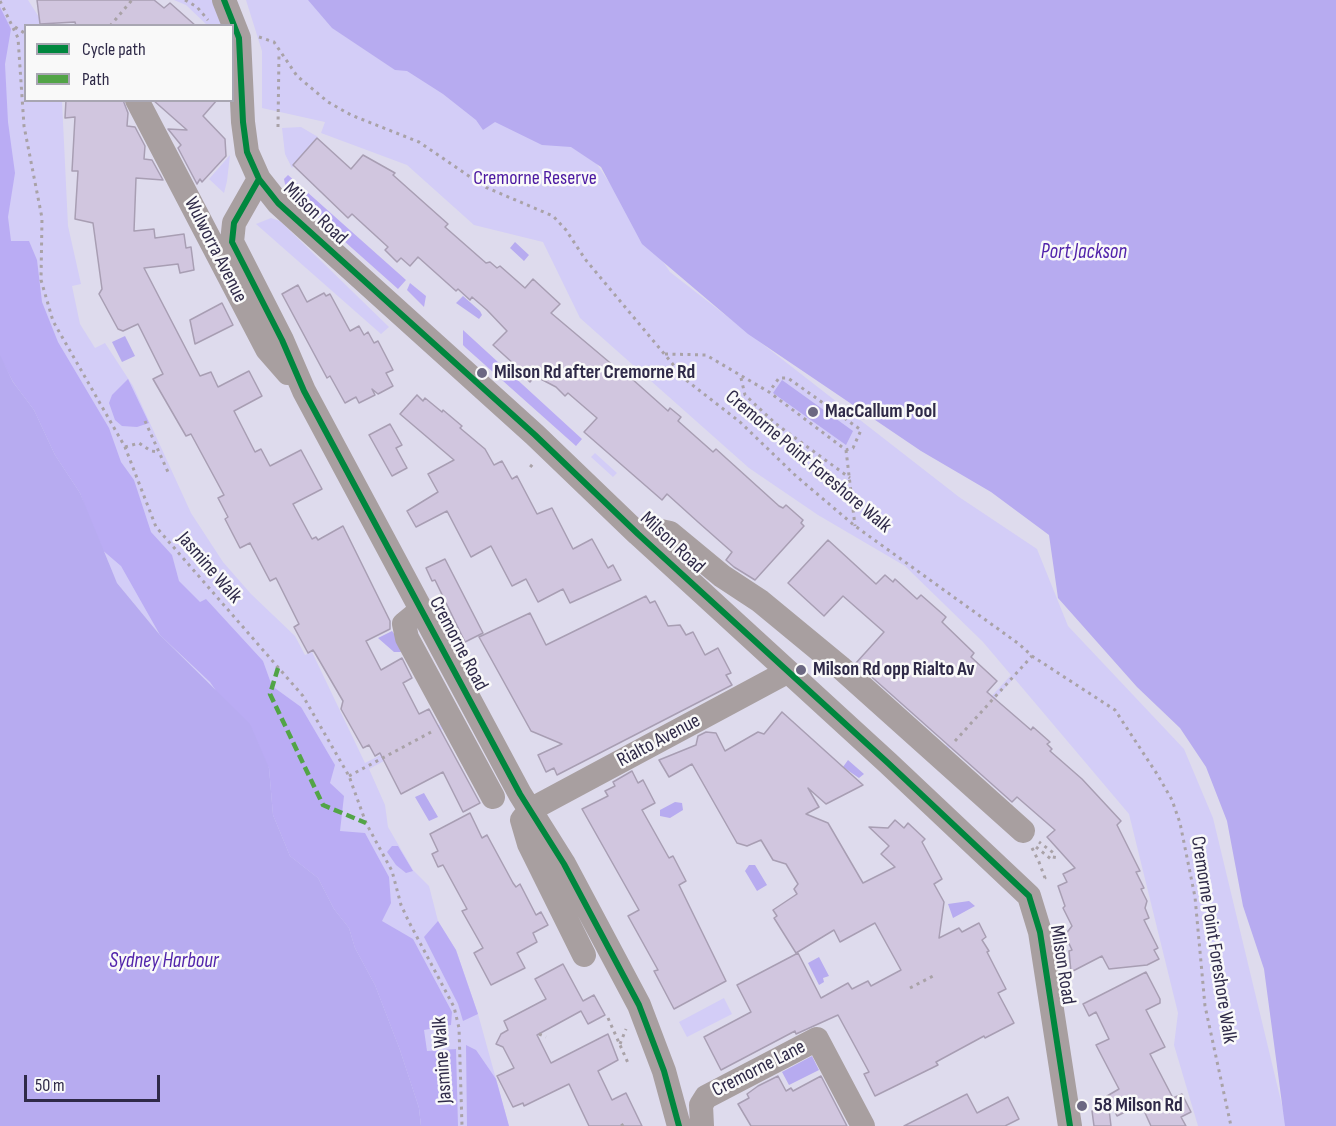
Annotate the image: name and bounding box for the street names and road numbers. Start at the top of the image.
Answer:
street label: Milson Road [278,178,352,250]
street label: Wulworra Avenue [178,193,252,307]
street label: Cremorne Point Foreshore Walk [720,385,896,539]
street label: Milson Road [635,507,709,579]
street label: Jasmine Walk [171,527,247,609]
street label: Cremorne Road [423,593,493,695]
street label: Rialto Avenue [613,709,705,773]
street label: Cremorne Point Foreshore Walk [1185,835,1241,1045]
street label: Milson Road [1044,924,1080,1006]
street label: Jasmine Walk [428,1016,458,1104]
street label: Cremorne Lane [708,1035,810,1103]

